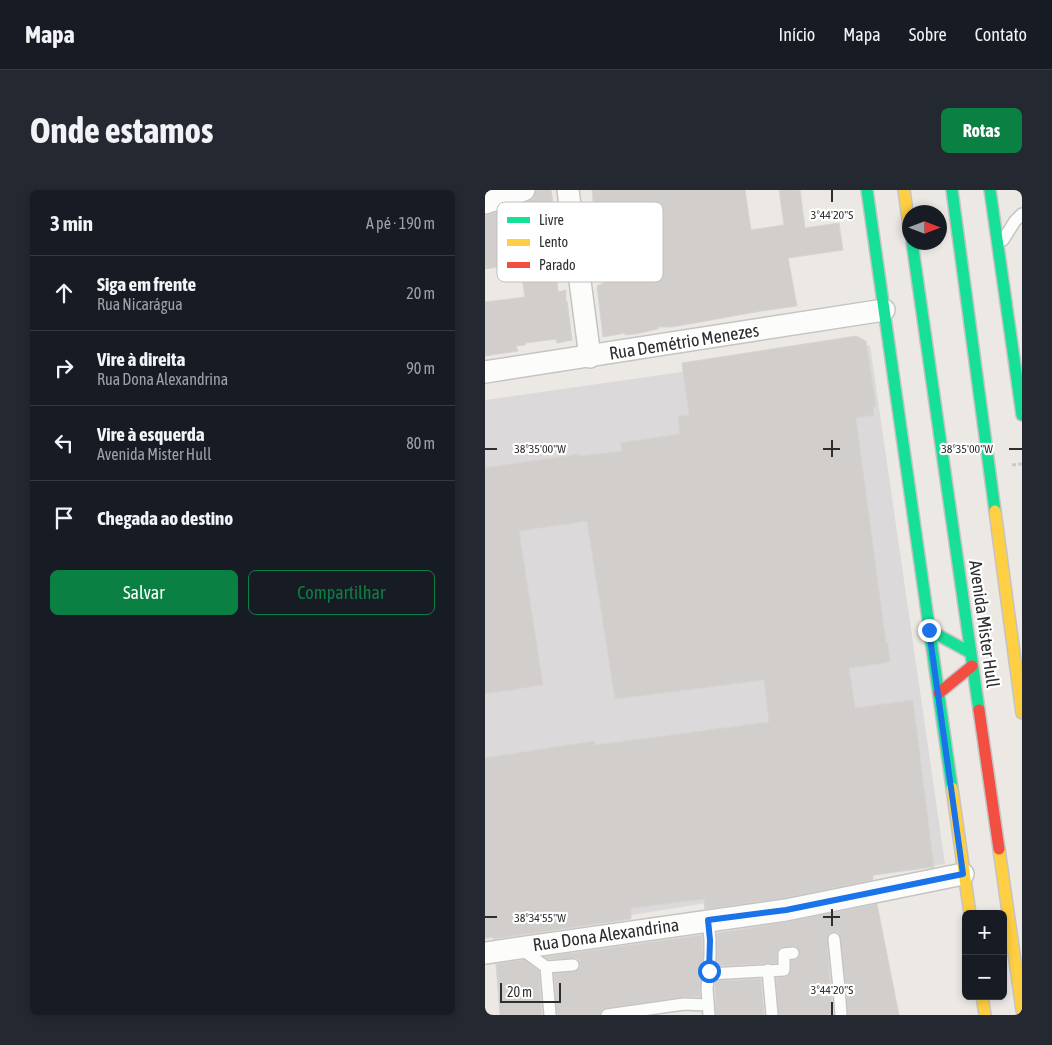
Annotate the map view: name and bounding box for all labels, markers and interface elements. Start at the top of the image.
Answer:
text: Mapa [25,21,75,48]
text: Início [779,24,815,45]
text: Mapa [843,24,881,45]
text: Sobre [909,24,947,45]
text: Contato [975,24,1027,45]
button: Rotas [941,108,1022,153]
text: Onde estamos [30,110,213,150]
legend [497,202,663,282]
north arrow [902,205,947,250]
text: 3°44'20"S [811,208,853,222]
text: 3 min [50,211,93,235]
text: Livre [539,212,564,228]
text: A pé · 190 m [366,214,435,232]
text: Lento [539,234,568,250]
text: Parado [539,257,576,273]
text: Siga em frente [97,273,196,295]
icon: ahead [50,279,78,307]
text: 20 m [406,284,435,302]
text: Rua Nicarágua [97,295,183,313]
street label: Rua Demétrio Menezes [607,319,760,364]
text: Vire à direita [97,348,185,370]
icon: right [50,354,78,382]
text: 90 m [406,359,435,377]
text: Rua Dona Alexandrina [97,370,228,388]
text: Vire à esquerda [97,423,205,445]
icon: left [50,429,78,457]
text: 80 m [406,434,435,452]
text: 38°35'00"W [514,442,566,456]
text: 38°35'00"W [941,442,993,456]
text: Avenida Mister Hull [97,445,211,463]
icon: arrive [50,504,78,532]
text: Chegada ao destino [97,507,233,529]
street label: Avenida Mister Hull [965,559,1004,689]
button: Salvar [50,570,238,615]
button: Compartilhar [248,570,435,615]
route end [918,619,941,642]
map controls [962,910,1007,1000]
button: + [962,910,1007,955]
text: 38°34'55"W [514,911,566,925]
street label: Rua Dona Alexandrina [531,914,680,955]
button: − [962,955,1007,1000]
route start [698,960,721,983]
scale bar [500,980,561,1003]
text: 3°44'20"S [811,983,853,997]
text: 20 m [507,984,532,1000]

